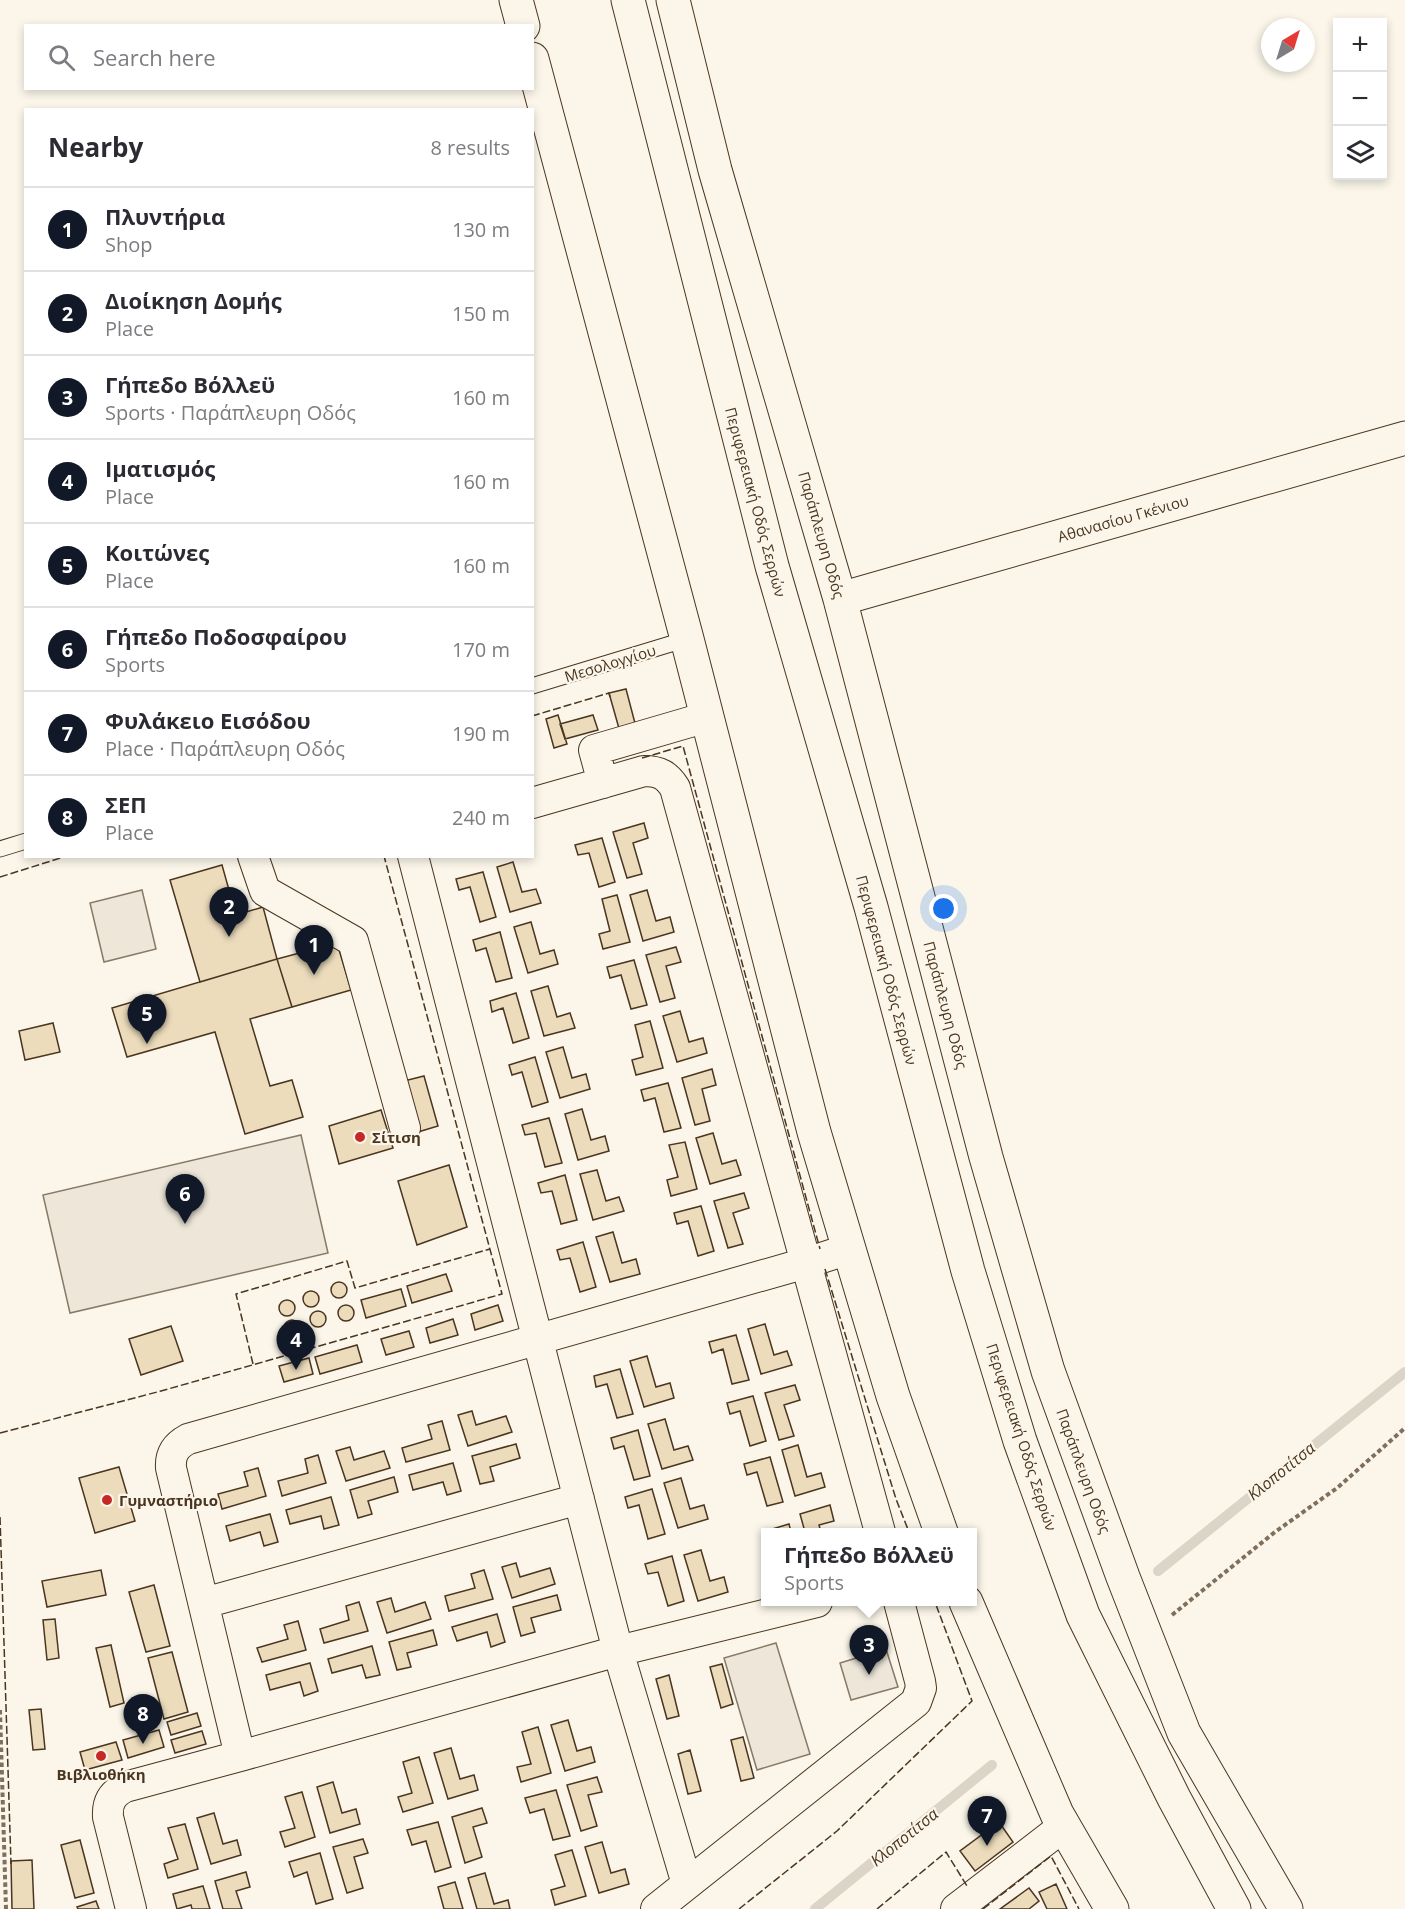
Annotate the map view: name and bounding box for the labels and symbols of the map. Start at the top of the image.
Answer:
north arrow [1261,18,1315,72]
street label: Περιφερειακή Οδός Σερρών [721,405,791,599]
street label: Παράπλευρη Οδός [794,469,850,601]
street label: Αθανασίου Γκένιου [1055,490,1191,546]
street label: Μεσολογγίου [562,640,658,686]
street label: Περιφερειακή Οδός Σερρών [852,873,922,1067]
pin: 2 [210,888,248,937]
your location [929,894,958,923]
pin: 1 [294,926,334,975]
street label: Παράπλευρη Οδός [919,939,973,1071]
pin: 5 [128,994,166,1044]
place label: Σίτιση [372,1127,421,1147]
marker: Σίτιση [353,1130,367,1144]
pin: 6 [166,1174,204,1224]
pin: 4 [276,1320,316,1370]
street label: Περιφερειακή Οδός Σερρών [982,1341,1062,1533]
street label: Παράπλευρη Οδός [1052,1406,1116,1536]
water label: Κλοποτίτσα [1242,1436,1320,1505]
place label: Γυμναστήριο [119,1490,218,1510]
marker: Γυμναστήριο [100,1493,114,1507]
pin: 3 [850,1626,888,1675]
pin: 8 [124,1694,162,1744]
marker: Βιβλιοθήκη [94,1749,108,1763]
place label: Βιβλιοθήκη [56,1764,146,1784]
pin: 7 [968,1796,1006,1846]
water label: Κλοποτίτσα [865,1802,943,1871]

